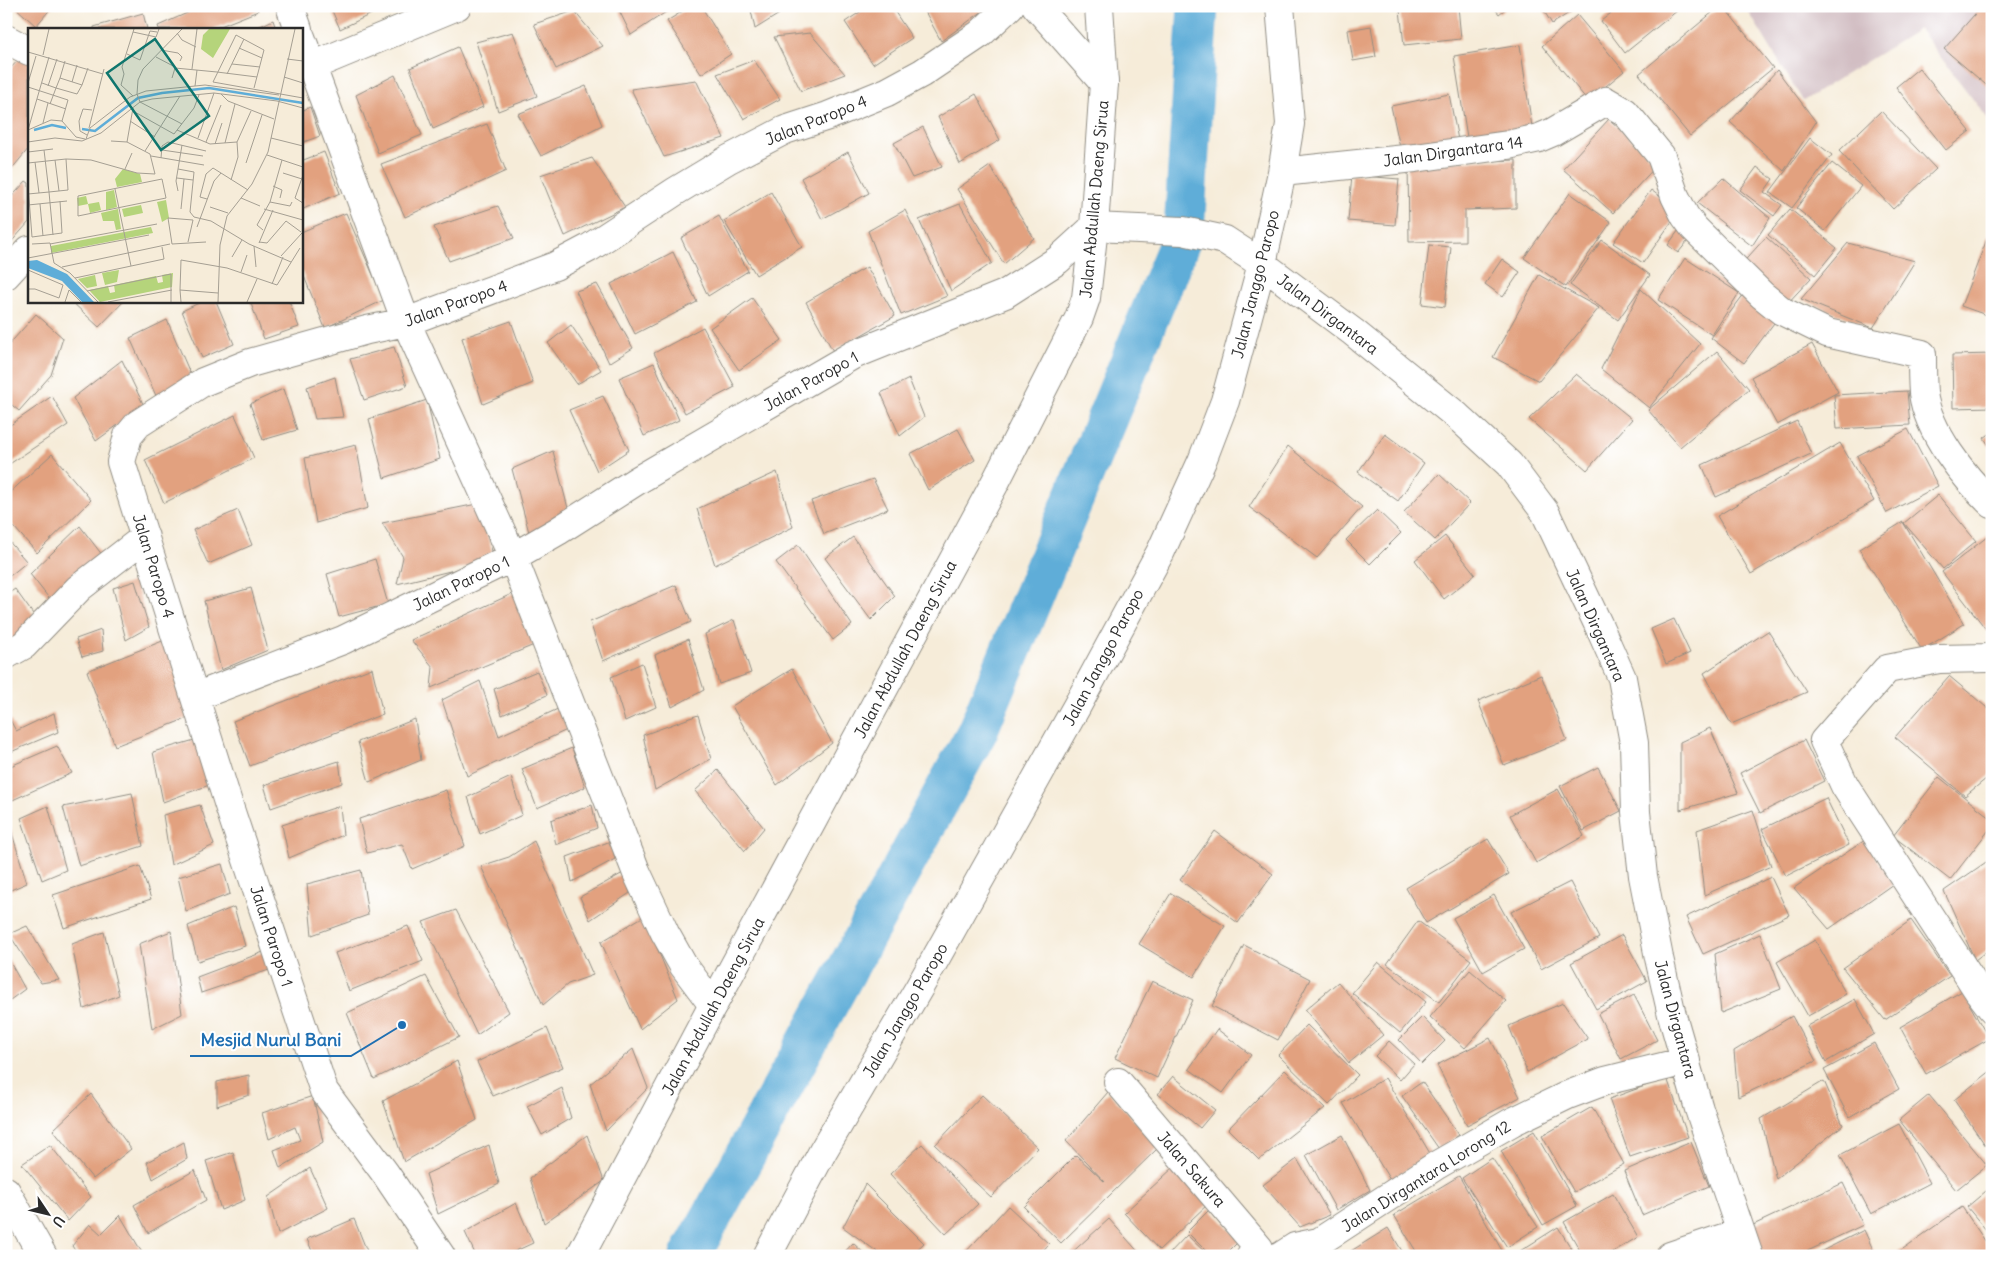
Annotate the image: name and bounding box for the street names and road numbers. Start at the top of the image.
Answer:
street label: Jalan Paropo 4 [762,91,870,149]
street label: Jalan Abdullah Daeng Sirua [1075,99,1113,299]
street label: Jalan Dirgantara 14 [1382,131,1524,171]
street label: Jalan Janggo Paropo [1227,208,1283,360]
street label: Jalan Dirgantara [1273,269,1383,359]
street label: Jalan Paropo 4 [402,275,510,331]
street label: Jalan Paropo 1 [760,347,862,415]
street label: Jalan Paropo 4 [129,511,179,621]
street label: Jalan Paropo 1 [409,551,513,615]
street label: Jalan Abdullah Daeng Sirua [850,557,960,741]
street label: Jalan Dirgantara [1562,565,1630,685]
street label: Jalan Janggo Paropo [1058,585,1148,729]
street label: Jalan Paropo 1 [246,883,298,989]
street label: Jalan Abdullah Daeng Sirua [658,914,768,1098]
street label: Jalan Janggo Paropo [858,939,952,1081]
street label: Jalan Dirgantara [1651,958,1701,1080]
street label: Jalan Dirgantara Lorong 12 [1338,1116,1514,1236]
street label: Jalan Sakura [1154,1127,1230,1211]

